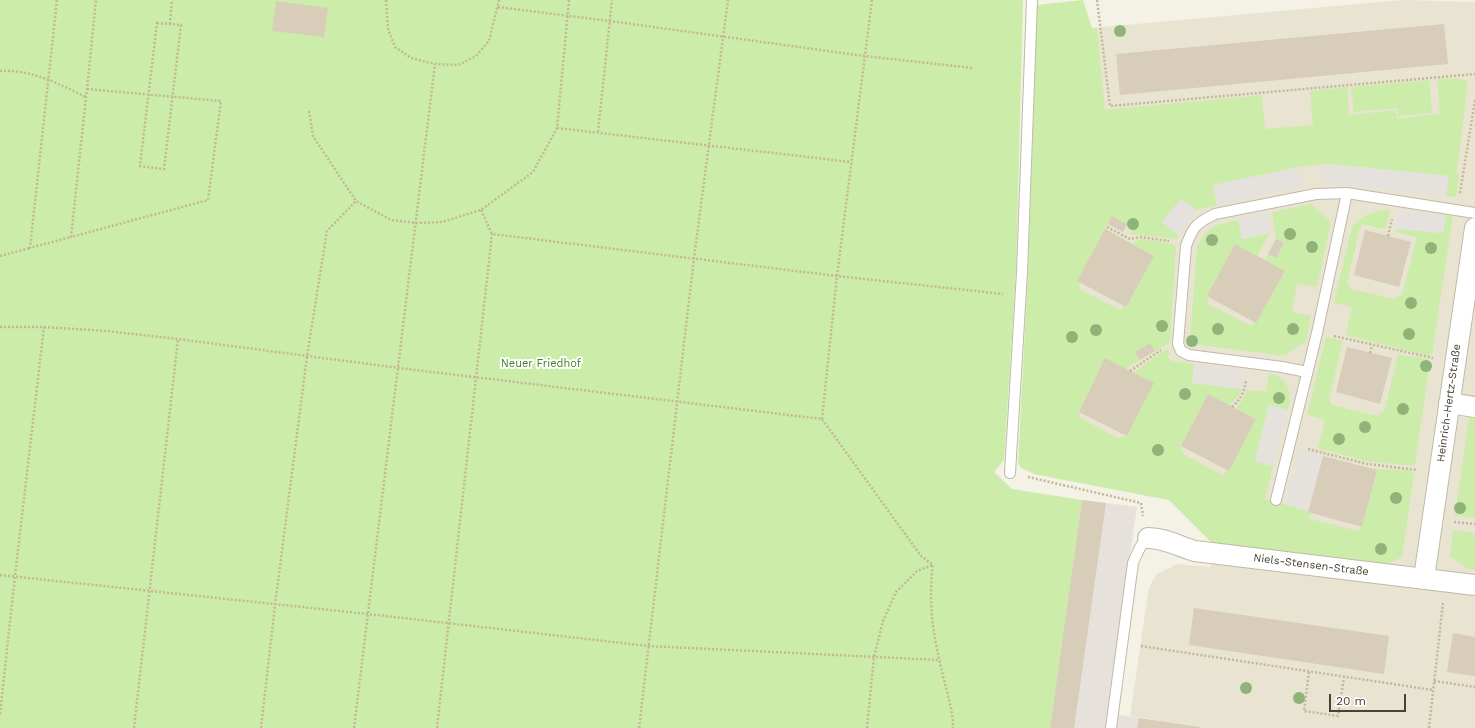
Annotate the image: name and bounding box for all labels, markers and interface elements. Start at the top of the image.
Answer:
street label: Heinrich-Hertz-Straße [1434,343,1464,463]
park label: Neuer Friedhof [501,357,581,371]
street label: Niels-Stensen-Straße [1252,551,1370,579]
scale bar [1331,686,1408,712]
text: 20 m [1336,694,1366,708]

